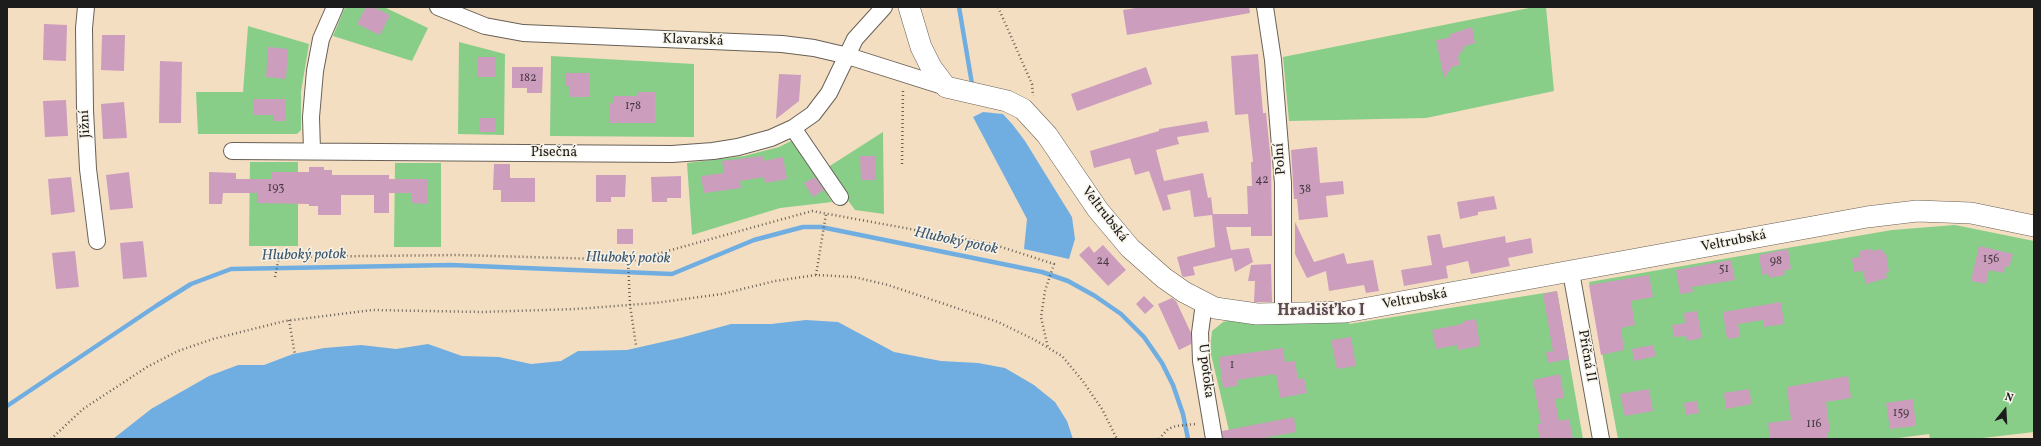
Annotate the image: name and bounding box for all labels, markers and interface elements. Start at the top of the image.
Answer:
street label: Klavarská [662,32,724,50]
house number: 182 [519,72,537,86]
house number: 178 [625,100,641,114]
street label: Jižní [77,109,95,139]
street label: Polní [1272,142,1290,176]
street label: Písečná [531,145,577,161]
house number: 42 [1255,174,1269,188]
house number: 193 [268,182,284,196]
house number: 38 [1299,183,1311,197]
street label: Veltrubská [1077,184,1131,246]
water label: Hluboký potok [913,224,999,260]
street label: Veltrubská [1700,227,1768,257]
water label: Hluboký potok [261,246,347,266]
water label: Hluboký potok [585,249,671,269]
house number: 156 [1983,253,1999,267]
house number: 24 [1096,255,1110,269]
house number: 98 [1770,255,1782,269]
house number: 51 [1719,263,1729,277]
street label: Veltrubská [1381,286,1449,314]
district label: Hradišťko I [1277,302,1365,322]
street label: Příčná II [1573,329,1599,383]
street label: U potoka [1193,343,1217,399]
house number: 1 [1230,359,1234,373]
north arrow [1985,390,2025,430]
text: N [2003,390,2015,406]
house number: 159 [1893,407,1909,421]
house number: 116 [1806,418,1822,432]

